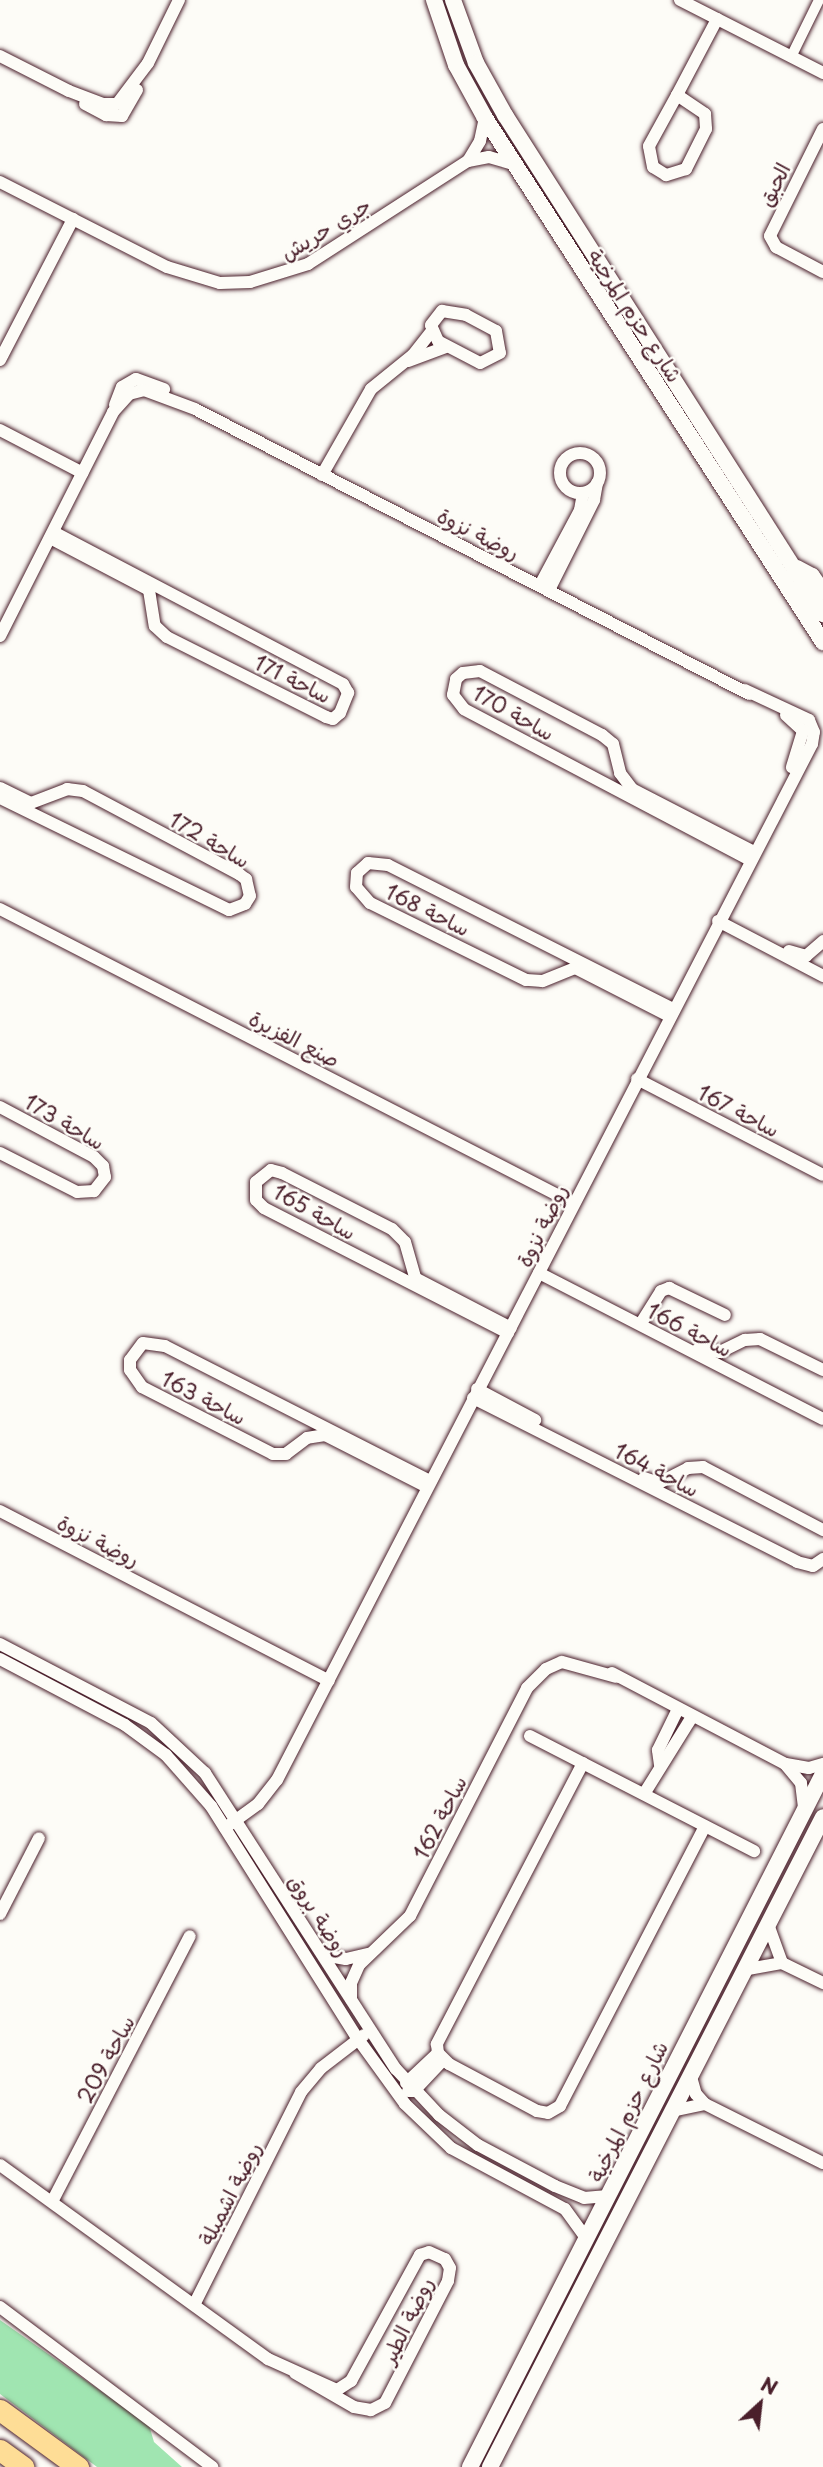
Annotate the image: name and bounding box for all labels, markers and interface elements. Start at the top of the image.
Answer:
street label: الحبق [751,158,795,210]
street label: جري حريش [275,191,375,265]
street label: شارع حزم المرخية [584,244,688,386]
street label: روضة نزوة [434,502,524,564]
street label: ساحة 171 [251,649,335,707]
street label: ساحة 170 [469,679,559,745]
street label: ساحة 172 [165,806,255,872]
street label: ساحة 168 [382,878,474,940]
street label: صنع الفزيرة [245,1004,345,1072]
street label: ساحة 167 [694,1079,784,1141]
street label: ساحة 173 [20,1088,110,1154]
street label: ساحة 165 [269,1178,361,1244]
street label: روضة نزوة [510,1180,572,1270]
street label: ساحة 166 [643,1297,737,1361]
street label: ساحة 163 [157,1365,251,1429]
street label: ساحة 164 [610,1437,704,1501]
street label: روضة نزوة [54,1509,144,1571]
street label: ساحة 162 [407,1771,471,1863]
street label: روضة بروق [284,1869,356,1961]
street label: ساحة 209 [71,2011,139,2107]
street label: شارع حزم المرخية [582,2036,672,2186]
street label: روضة اشميلة [192,2137,266,2249]
street label: روضة الطير [374,2272,438,2368]
north arrow [725,2369,795,2439]
text: N [756,2369,783,2401]

